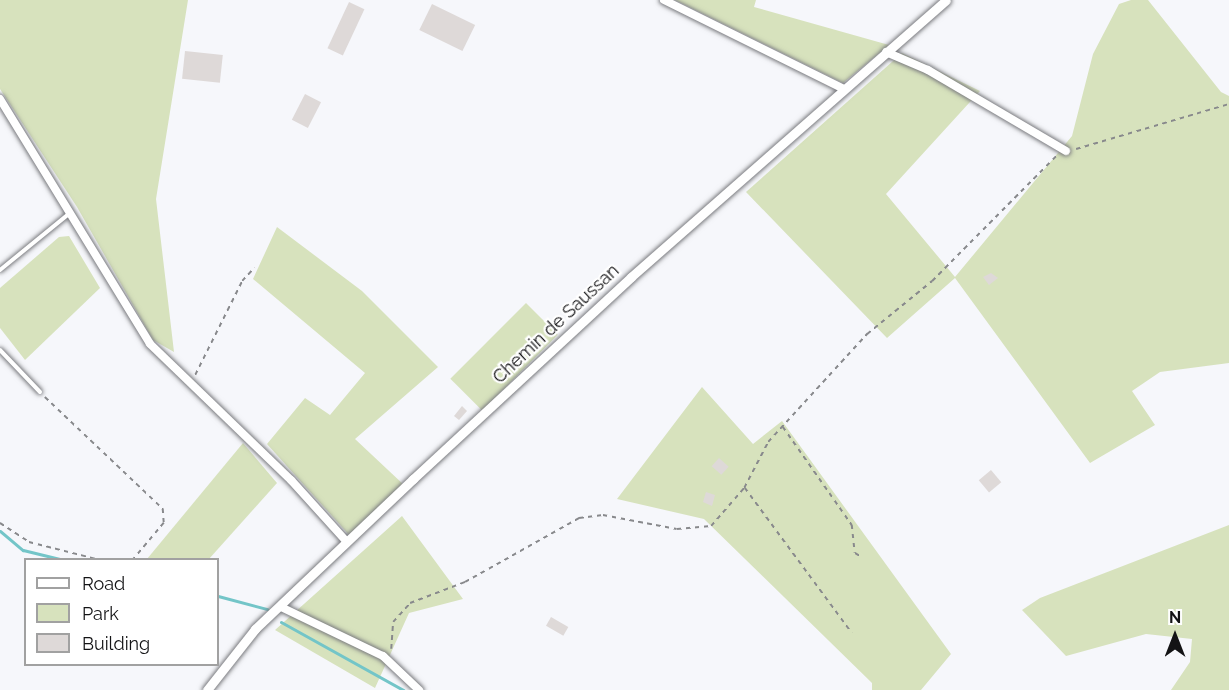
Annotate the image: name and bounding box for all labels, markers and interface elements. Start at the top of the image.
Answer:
street label: Chemin de Saussan [489,260,623,388]
legend [24,558,219,666]
text: Road [82,573,125,594]
text: Park [82,603,119,624]
north arrow [1145,606,1205,666]
text: N [1169,608,1181,627]
text: Building [82,633,150,654]

